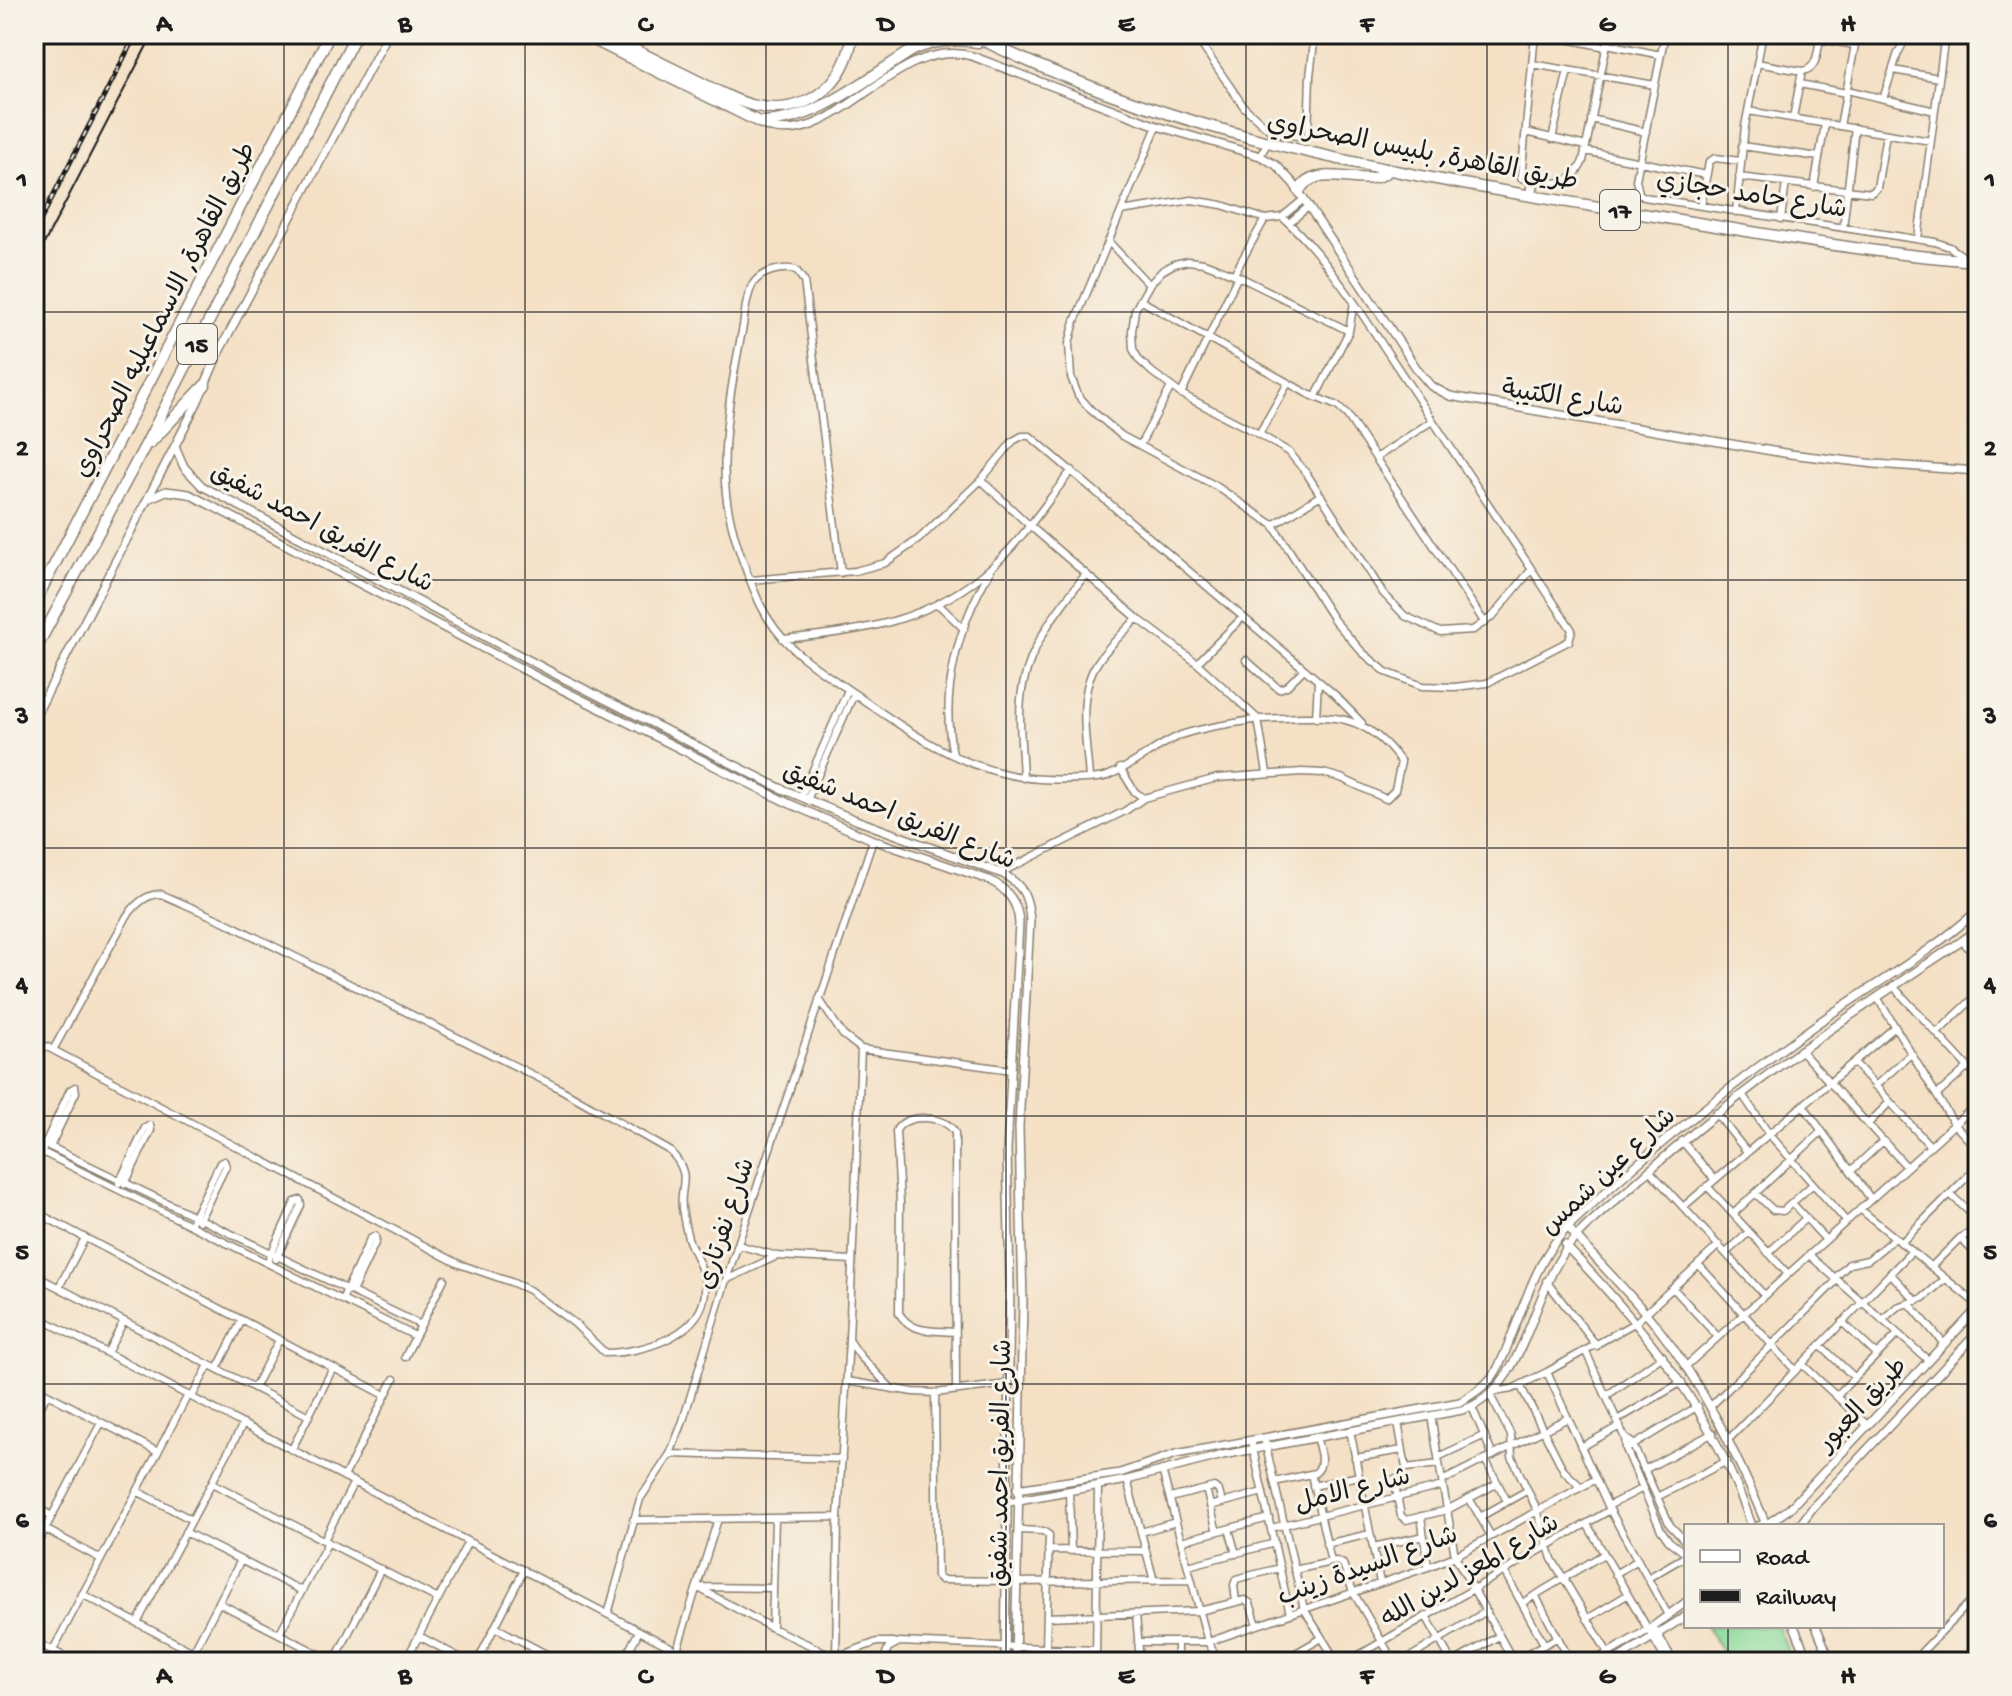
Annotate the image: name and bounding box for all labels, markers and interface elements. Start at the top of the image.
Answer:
text: A [155,11,173,42]
text: B [397,11,413,42]
text: C [638,11,655,42]
text: D [876,11,896,42]
text: E [1118,11,1136,42]
text: F [1359,11,1375,42]
text: G [1599,11,1617,42]
text: H [1841,11,1857,42]
street label: طريق القاهرة, بلبيس الصحراوي [1264,109,1580,200]
street label: طريق القاهرة, الاسماعيليه الصحراوي [69,138,265,484]
text: 1 [16,167,27,198]
street label: شارع حامد حجازي [1654,167,1849,228]
text: 1 [1984,167,1995,198]
road number: 17 [1600,190,1640,230]
road number: 15 [177,324,217,364]
street label: شارع الكتيبة [1499,376,1625,425]
text: 2 [16,435,29,466]
text: 2 [1984,435,1997,466]
street label: شارع الفريق احمد شفيق [204,458,438,602]
text: 3 [14,703,29,734]
text: 3 [1982,703,1997,734]
street label: شارع الفريق احمد شفيق [777,757,1019,879]
text: 4 [15,971,29,1002]
text: 4 [1983,971,1997,1002]
street label: شارع عين شمس [1536,1103,1684,1244]
street label: شارع نفرتارى [692,1155,764,1294]
text: 5 [15,1239,29,1270]
text: 5 [1983,1239,1997,1270]
street label: شارع الفريق احمد شفيق [986,1339,1021,1587]
street label: طريق العبور [1811,1352,1916,1461]
street label: شارع الامل [1292,1463,1414,1522]
text: 6 [15,1507,29,1538]
text: 6 [1983,1507,1997,1538]
street label: شارع المعز لدين الله [1377,1509,1566,1637]
street label: شارع السيدة زينب [1274,1521,1463,1615]
legend [1684,1524,1944,1628]
text: Road [1756,1545,1810,1574]
text: Railway [1756,1585,1836,1614]
text: A [155,1663,173,1694]
text: B [397,1663,413,1694]
text: C [638,1663,655,1694]
text: D [876,1663,896,1694]
text: E [1118,1663,1136,1694]
text: F [1359,1663,1375,1694]
text: G [1599,1663,1617,1694]
text: H [1841,1663,1857,1694]

